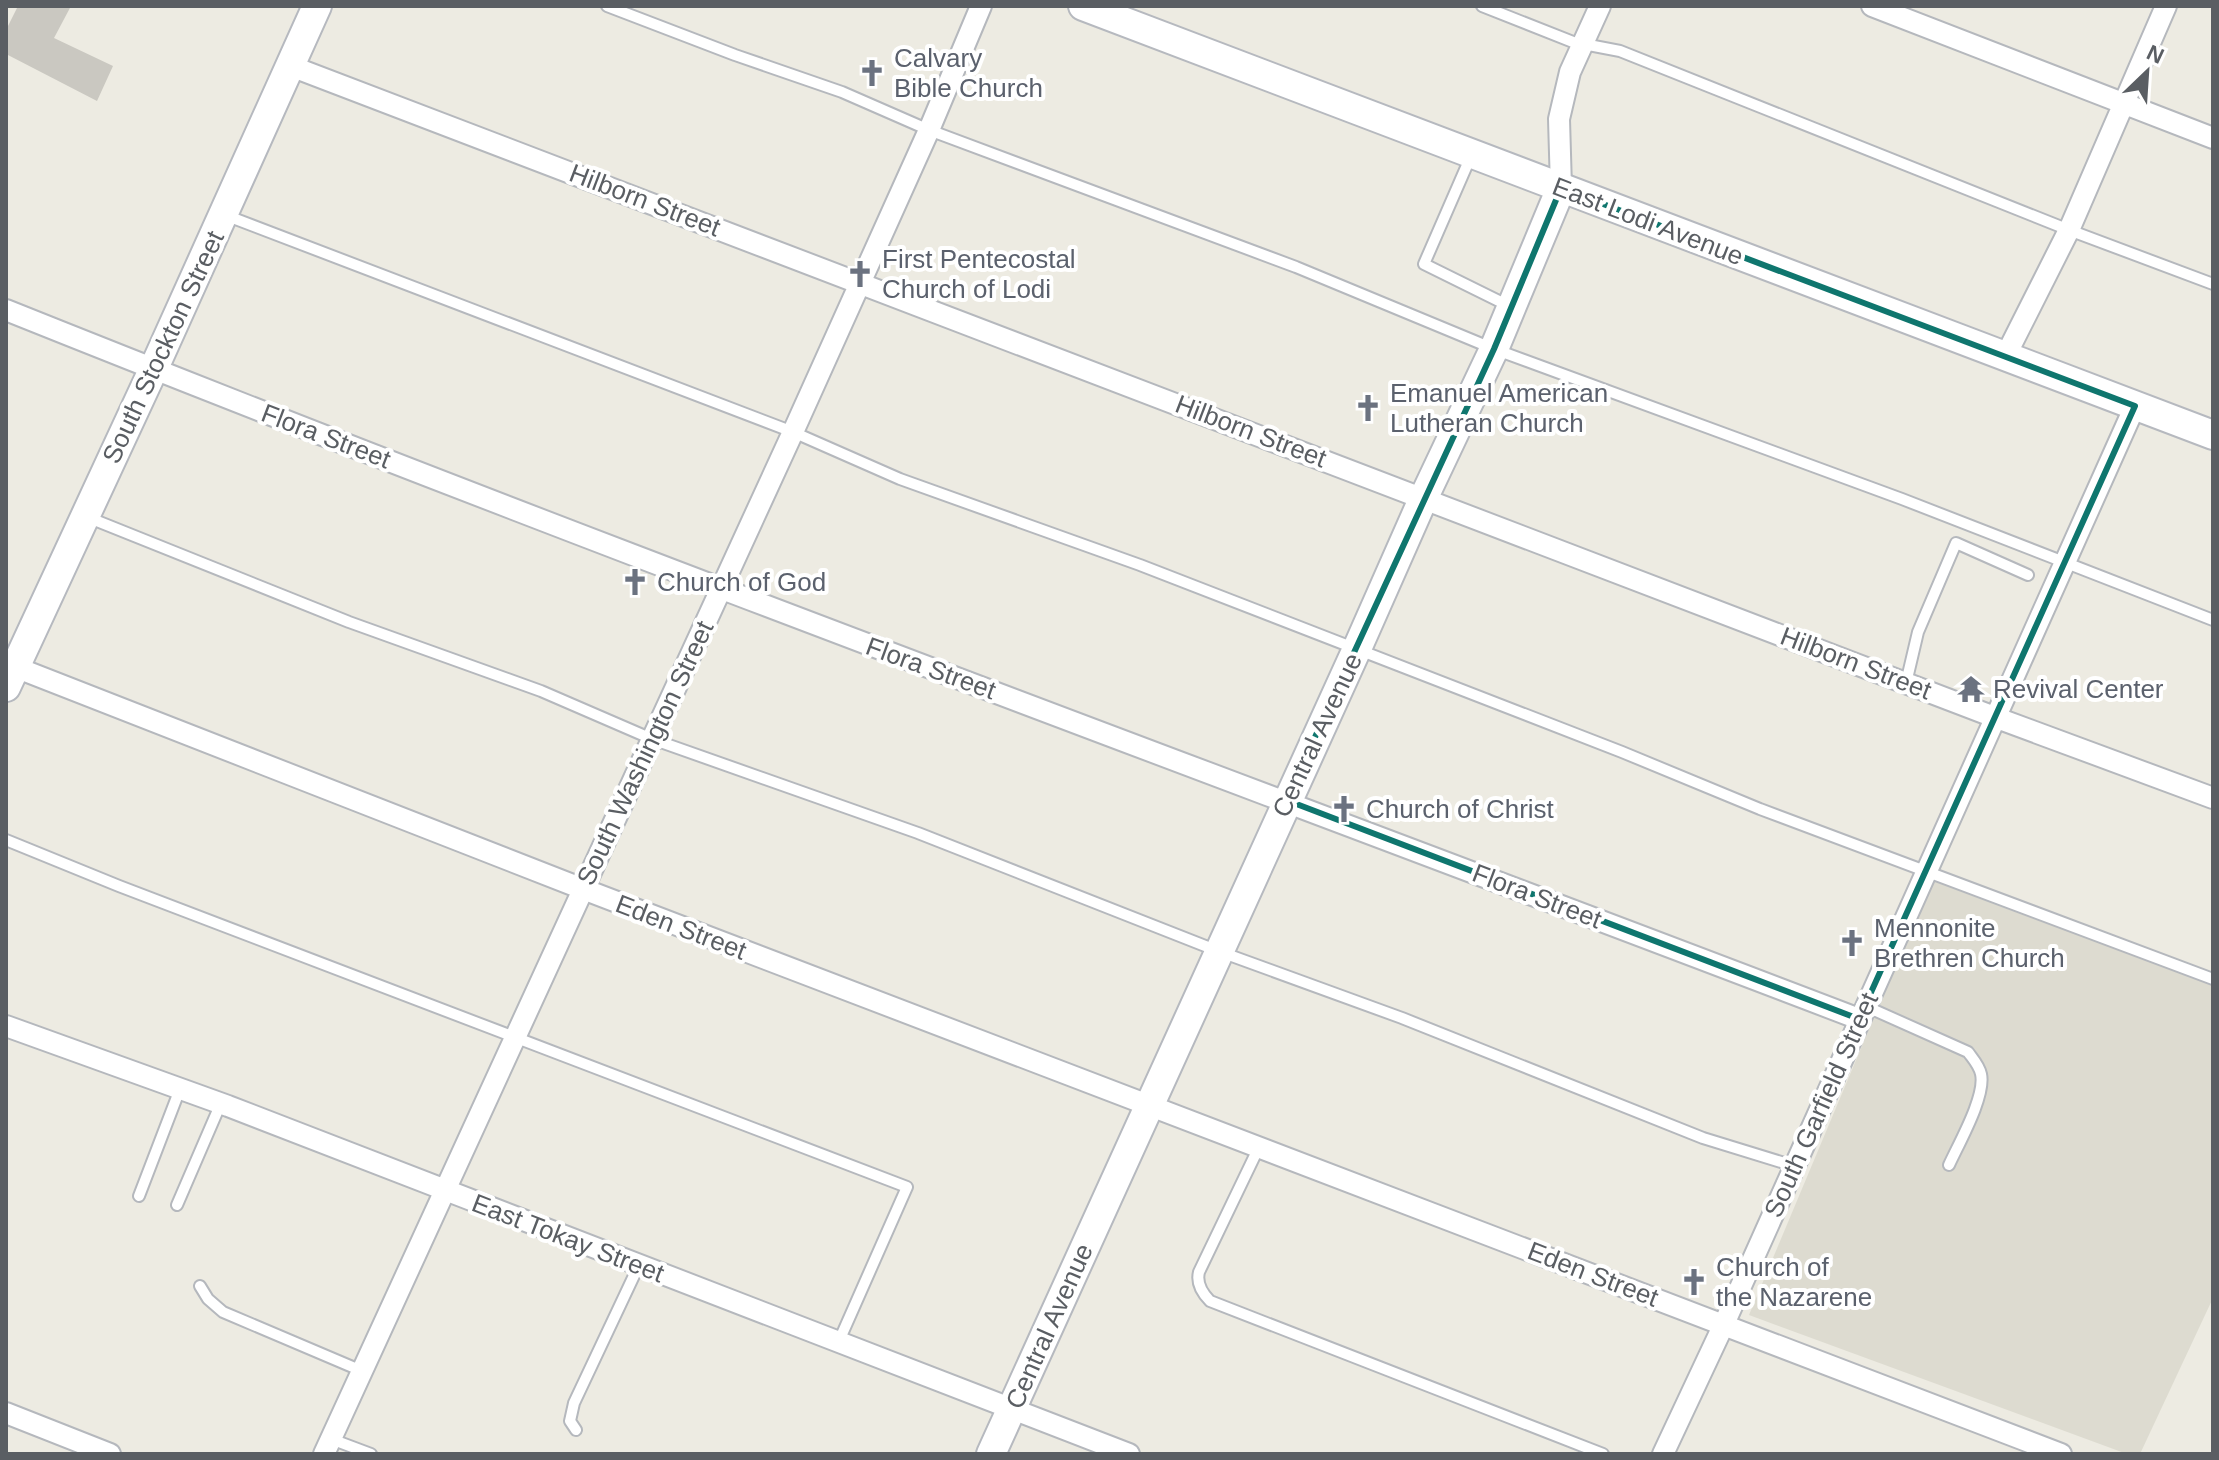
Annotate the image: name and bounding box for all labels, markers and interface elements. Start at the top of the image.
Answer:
north arrow [2107,32,2187,112]
text: N [2143,40,2168,69]
place label: Calvary Bible Church [894,43,1043,103]
church icon: Calvary Bible Church [857,58,887,88]
street label: Hilborn Street [565,158,725,243]
street label: East Lodi Avenue [1548,171,1748,271]
street label: South Stockton Street [96,225,230,468]
place label: First Pentecostal Church of Lodi [882,244,1076,304]
church icon: First Pentecostal Church of Lodi [845,259,875,289]
place label: Emanuel American Lutheran Church [1390,378,1608,438]
street label: Hilborn Street [1171,389,1331,474]
church icon: Emanuel American Lutheran Church [1353,393,1383,423]
street label: Flora Street [257,398,396,475]
church icon: Church of God [620,567,650,597]
place label: Church of God [657,567,826,597]
street label: South Washington Street [571,615,720,890]
street label: Hilborn Street [1776,621,1936,706]
street label: Flora Street [862,631,1001,706]
street label: Central Avenue [1266,648,1368,822]
temple icon: Revival Center [1956,674,1986,704]
place label: Revival Center [1993,674,2164,704]
church icon: Church of Christ [1329,794,1359,824]
place label: Church of Christ [1366,794,1555,824]
street label: Flora Street [1468,858,1607,935]
street label: Eden Street [612,888,751,966]
place label: Mennonite Brethren Church [1874,913,2065,973]
church icon: Mennonite Brethren Church [1837,928,1867,958]
street label: South Garfield Street [1758,987,1884,1222]
street label: East Tokay Street [468,1188,669,1289]
street label: Eden Street [1524,1235,1663,1313]
street label: Central Avenue [999,1239,1099,1413]
place label: Church of the Nazarene [1716,1252,1872,1312]
church icon: Church of the Nazarene [1679,1267,1709,1297]

